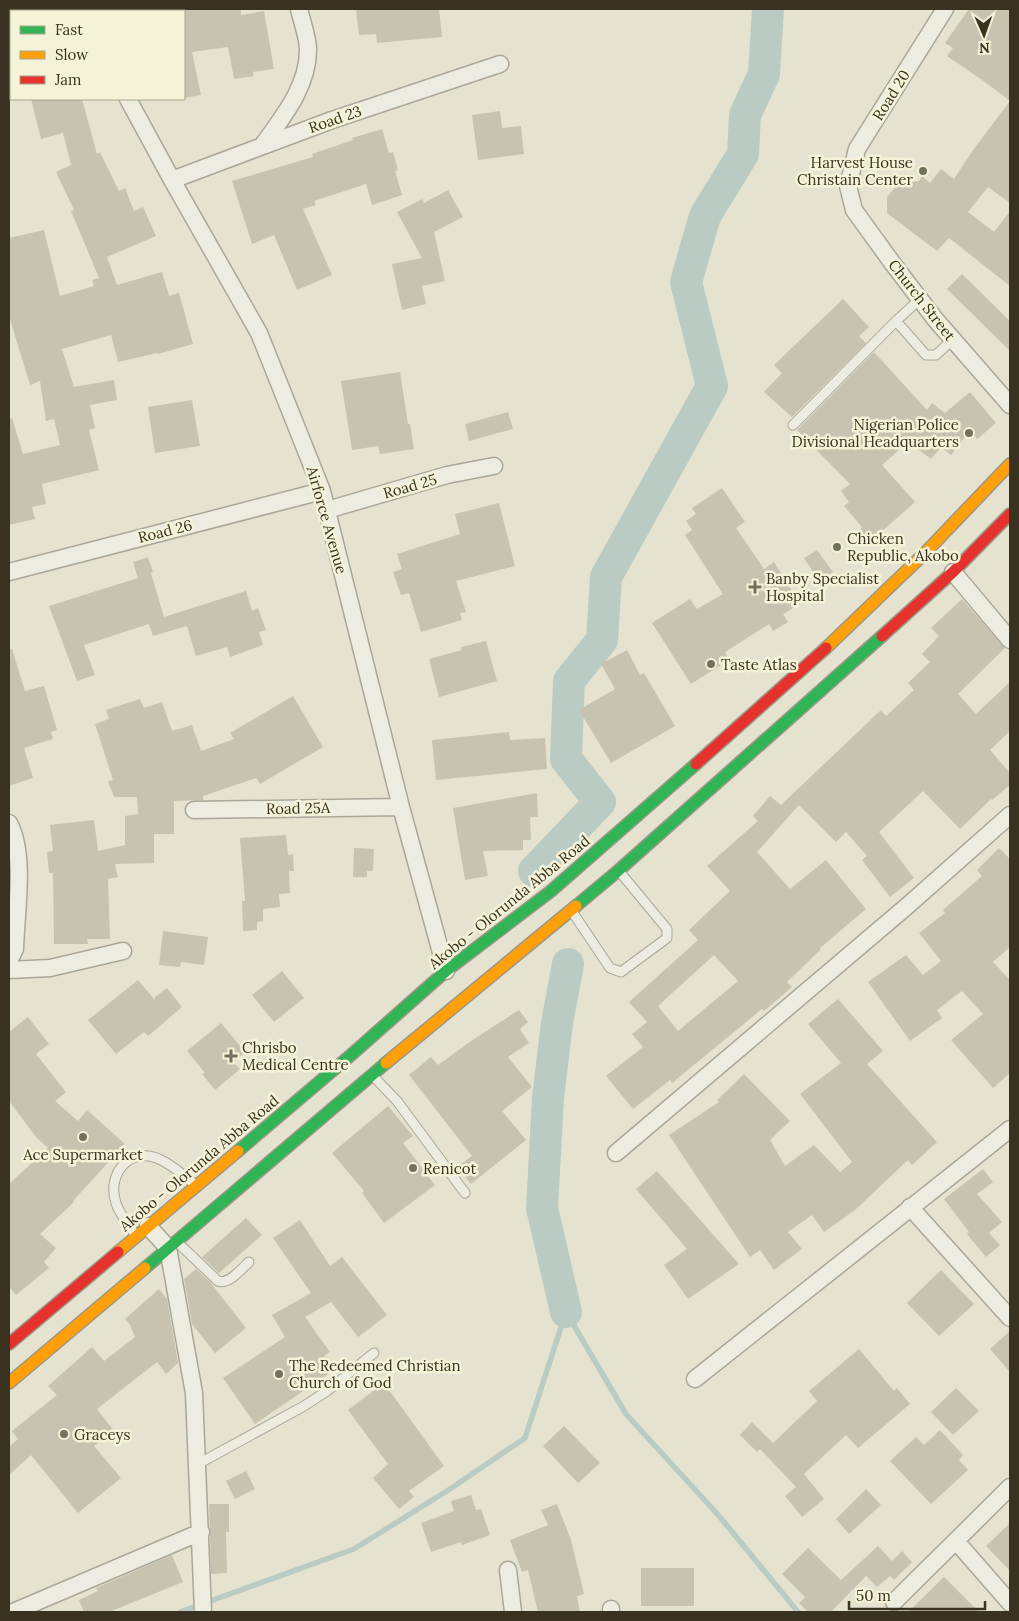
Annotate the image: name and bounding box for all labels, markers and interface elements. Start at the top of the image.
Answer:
legend [10,10,185,100]
north arrow [959,10,1009,60]
text: Fast [55,20,83,39]
text: N [979,39,990,57]
text: Slow [55,45,88,64]
street label: Road 20 [868,66,914,124]
text: Jam [54,70,82,89]
street label: Road 23 [306,101,364,137]
place label: Harvest House Christain Center [797,153,914,189]
marker: Harvest House Christain Center [917,165,929,177]
street label: Church Street [884,255,960,345]
place label: Nigerian Police Divisional Headquarters [792,415,959,451]
marker: Nigerian Police Divisional Headquarters [963,427,975,439]
street label: Airforce Avenue [302,463,351,576]
street label: Road 25 [381,469,439,503]
street label: Road 26 [136,515,194,547]
place label: Chicken Republic, Akobo [847,529,959,565]
marker: Chicken Republic, Akobo [831,541,843,553]
place label: Banby Specialist Hospital [766,569,879,605]
marker: Banby Specialist Hospital [748,580,762,594]
place label: Taste Atlas [721,655,797,674]
marker: Taste Atlas [705,658,717,670]
street label: Road 25A [266,798,331,818]
street label: Akobo - Olorunda Abba Road [424,831,594,974]
place label: Chrisbo Medical Centre [242,1038,349,1074]
marker: Chrisbo Medical Centre [224,1049,238,1063]
street label: Akobo - Olorunda Abba Road [115,1091,283,1236]
marker: Ace Supermarket [77,1131,89,1143]
place label: Ace Supermarket [22,1145,143,1164]
place label: Renicot [423,1159,476,1178]
marker: Renicot [407,1162,419,1174]
place label: The Redeemed Christian Church of God [289,1356,461,1392]
marker: The Redeemed Christian Church of God [273,1368,285,1380]
place label: Graceys [74,1425,130,1444]
marker: Graceys [58,1428,70,1440]
scale bar [849,1578,985,1610]
text: 50 m [856,1586,891,1605]

